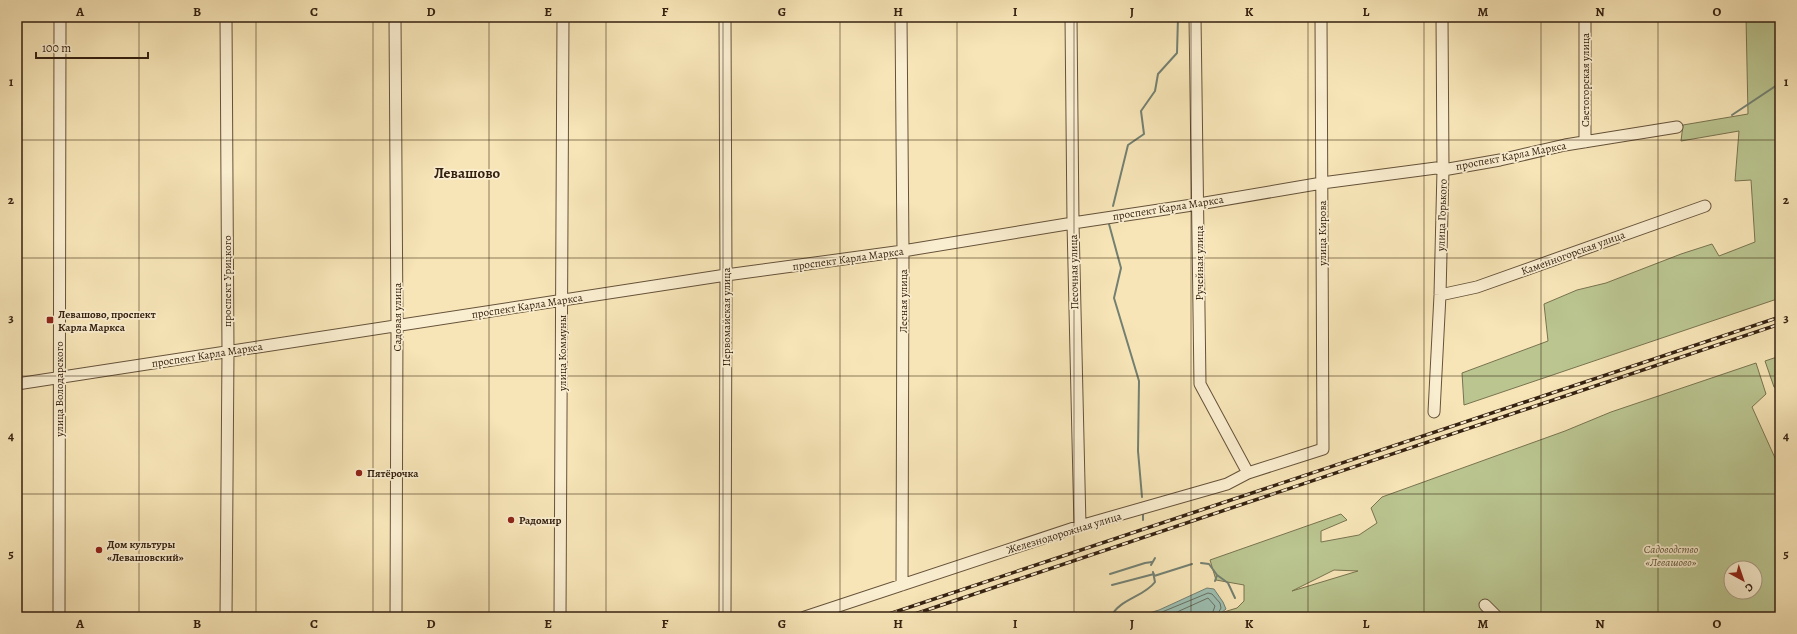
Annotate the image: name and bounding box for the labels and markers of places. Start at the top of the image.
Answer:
place label: Левашово, проспект Карла Маркса [58,307,156,335]
marker: Левашово, проспект Карла Маркса [45,315,55,325]
place label: Пятёрочка [367,466,419,481]
marker: Пятёрочка [354,468,364,478]
place label: Радомир [519,513,562,528]
marker: Радомир [506,515,516,525]
place label: Дом культуры «Левашовский» [107,537,184,565]
marker: Дом культуры «Левашовский» [94,545,104,555]

